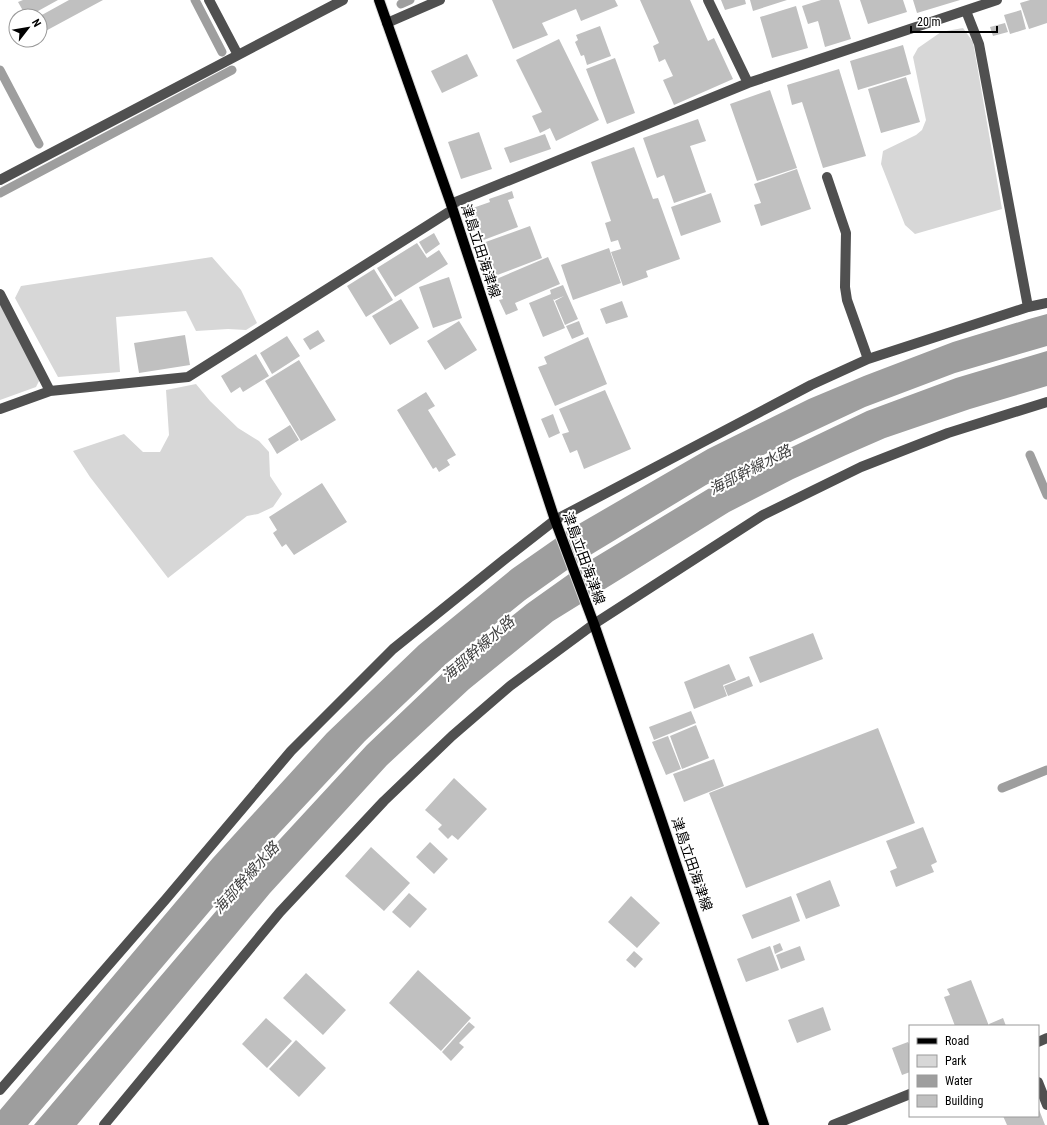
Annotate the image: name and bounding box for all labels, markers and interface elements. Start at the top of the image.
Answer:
north arrow [8,8,48,48]
scale bar [911,8,997,34]
text: 20 m [917,15,941,29]
text: N [29,17,44,30]
street label: 津島立田海津線 [458,202,504,300]
water label: 海部幹線水路 [706,441,796,498]
street label: 津島立田海津線 [560,509,608,607]
water label: 海部幹線水路 [438,611,519,685]
street label: 津島立田海津線 [668,815,716,913]
water label: 海部幹線水路 [209,837,284,917]
legend [909,1025,1039,1117]
text: Road [945,1034,969,1048]
text: Park [945,1054,967,1068]
text: Water [945,1074,973,1088]
text: Building [945,1094,983,1108]

